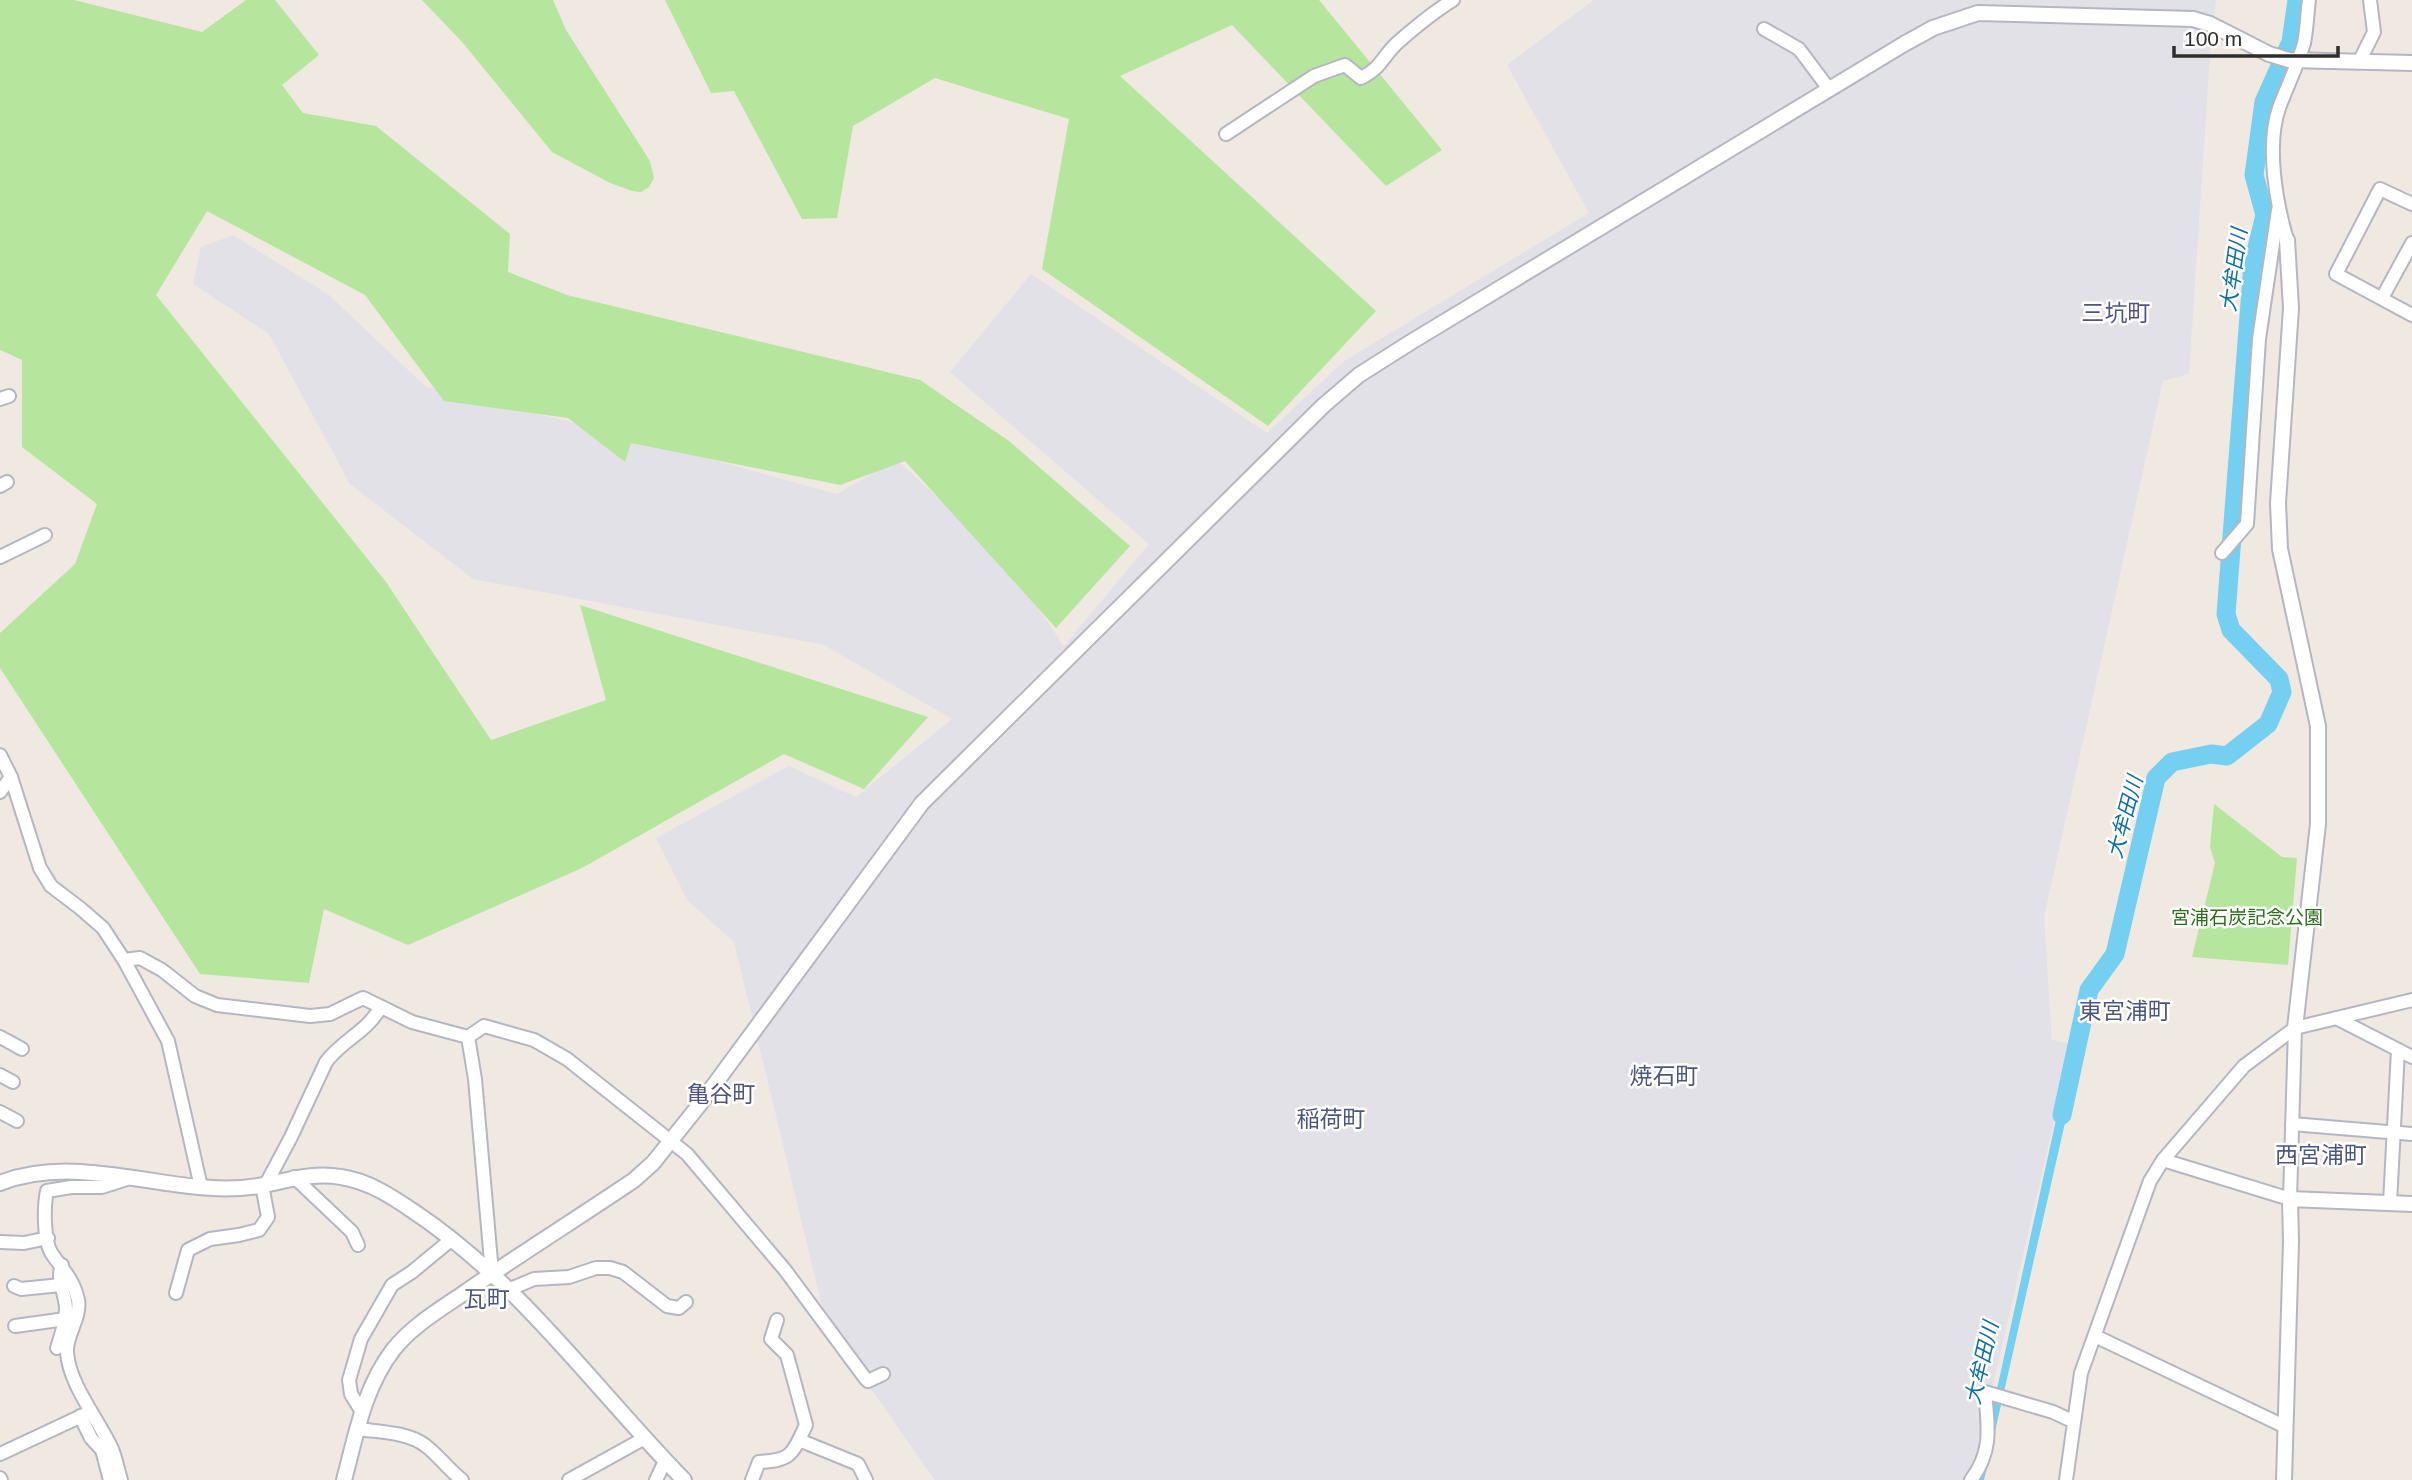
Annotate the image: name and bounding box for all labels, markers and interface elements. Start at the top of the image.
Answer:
scale bar [2174,14,2338,58]
text: 100 m [2184,27,2242,50]
water label: 大牟田川 [2216,225,2251,313]
district label: 三坑町 [2082,300,2151,326]
water label: 大牟田川 [2103,771,2147,860]
park label: 宮浦石炭記念公園 [2171,907,2323,928]
district label: 東宮浦町 [2079,998,2171,1024]
district label: 焼石町 [1630,1063,1699,1089]
district label: 亀谷町 [687,1081,756,1107]
district label: 稲荷町 [1297,1106,1366,1132]
district label: 西宮浦町 [2275,1142,2367,1168]
district label: 瓦町 [464,1286,510,1312]
water label: 大牟田川 [1961,1317,2003,1406]

